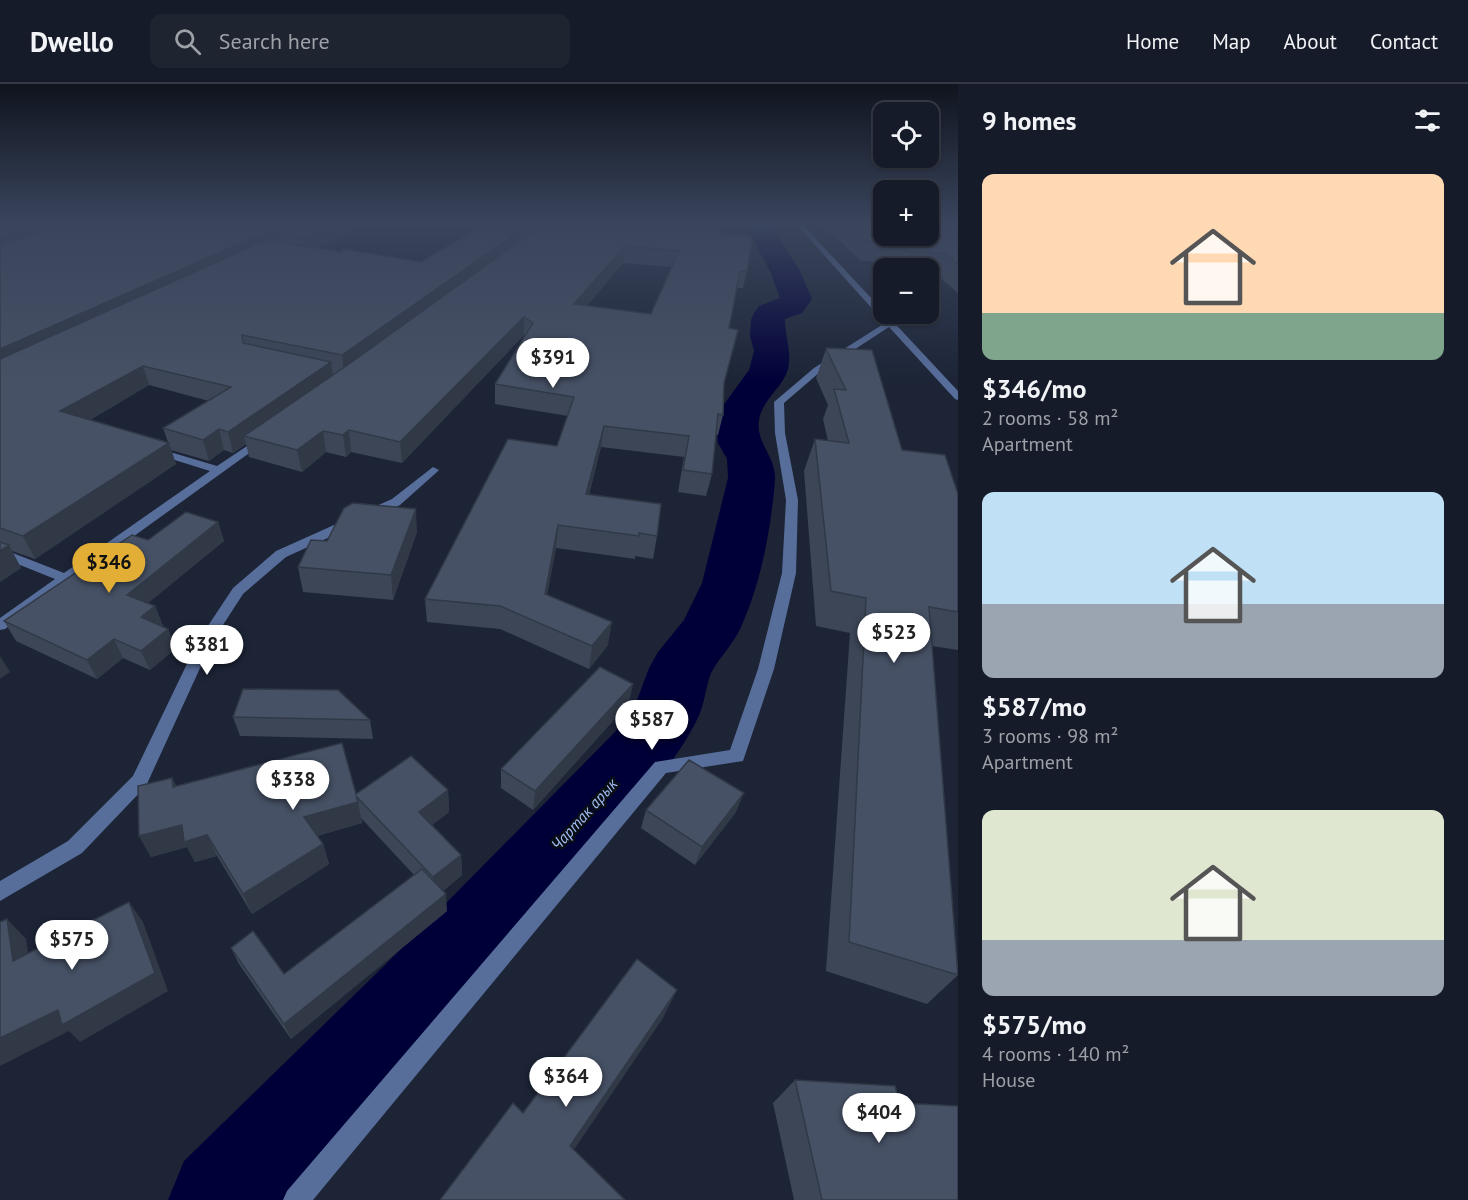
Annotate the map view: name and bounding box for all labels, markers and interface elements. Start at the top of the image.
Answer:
search box [150,14,570,68]
text: Dwello [30,23,114,60]
icon: search [171,25,204,58]
text: Search here [219,27,330,55]
text: Home [1126,28,1179,55]
text: Map [1212,28,1251,55]
text: About [1284,28,1337,55]
text: Contact [1370,28,1438,55]
map controls [873,102,939,324]
button: locate [873,102,939,168]
text: 9 homes [982,104,1077,137]
icon: filters [1411,104,1444,137]
button: + [873,180,939,246]
icon: home [1159,213,1267,321]
button: − [873,258,939,324]
pin: $391 [517,338,589,389]
text: $391 [530,344,576,370]
text: $346/mo [982,372,1086,405]
text: 2 rooms · 58 m² [982,405,1118,431]
text: Apartment [982,431,1073,457]
icon: home [1159,531,1267,639]
pin: $346 [73,543,145,594]
text: $346 [86,549,132,575]
pin: $523 [858,613,930,664]
text: $523 [871,619,917,645]
pin: $381 [171,625,243,676]
text: $381 [184,631,230,657]
text: $587/mo [982,690,1086,723]
pin: $587 [616,700,688,751]
text: $587 [629,706,675,732]
text: 3 rooms · 98 m² [982,723,1118,749]
text: Apartment [982,749,1073,775]
pin: $338 [257,760,329,811]
text: $338 [270,766,316,792]
water label: Чартак арык [546,773,622,854]
icon: home [1159,849,1267,957]
pin: $575 [36,920,108,971]
text: $575 [49,926,95,952]
text: $575/mo [982,1008,1086,1041]
text: 4 rooms · 140 m² [982,1041,1129,1067]
pin: $364 [530,1057,602,1108]
text: $364 [543,1063,589,1089]
text: House [982,1067,1036,1093]
pin: $404 [843,1093,915,1144]
text: $404 [856,1099,902,1125]

